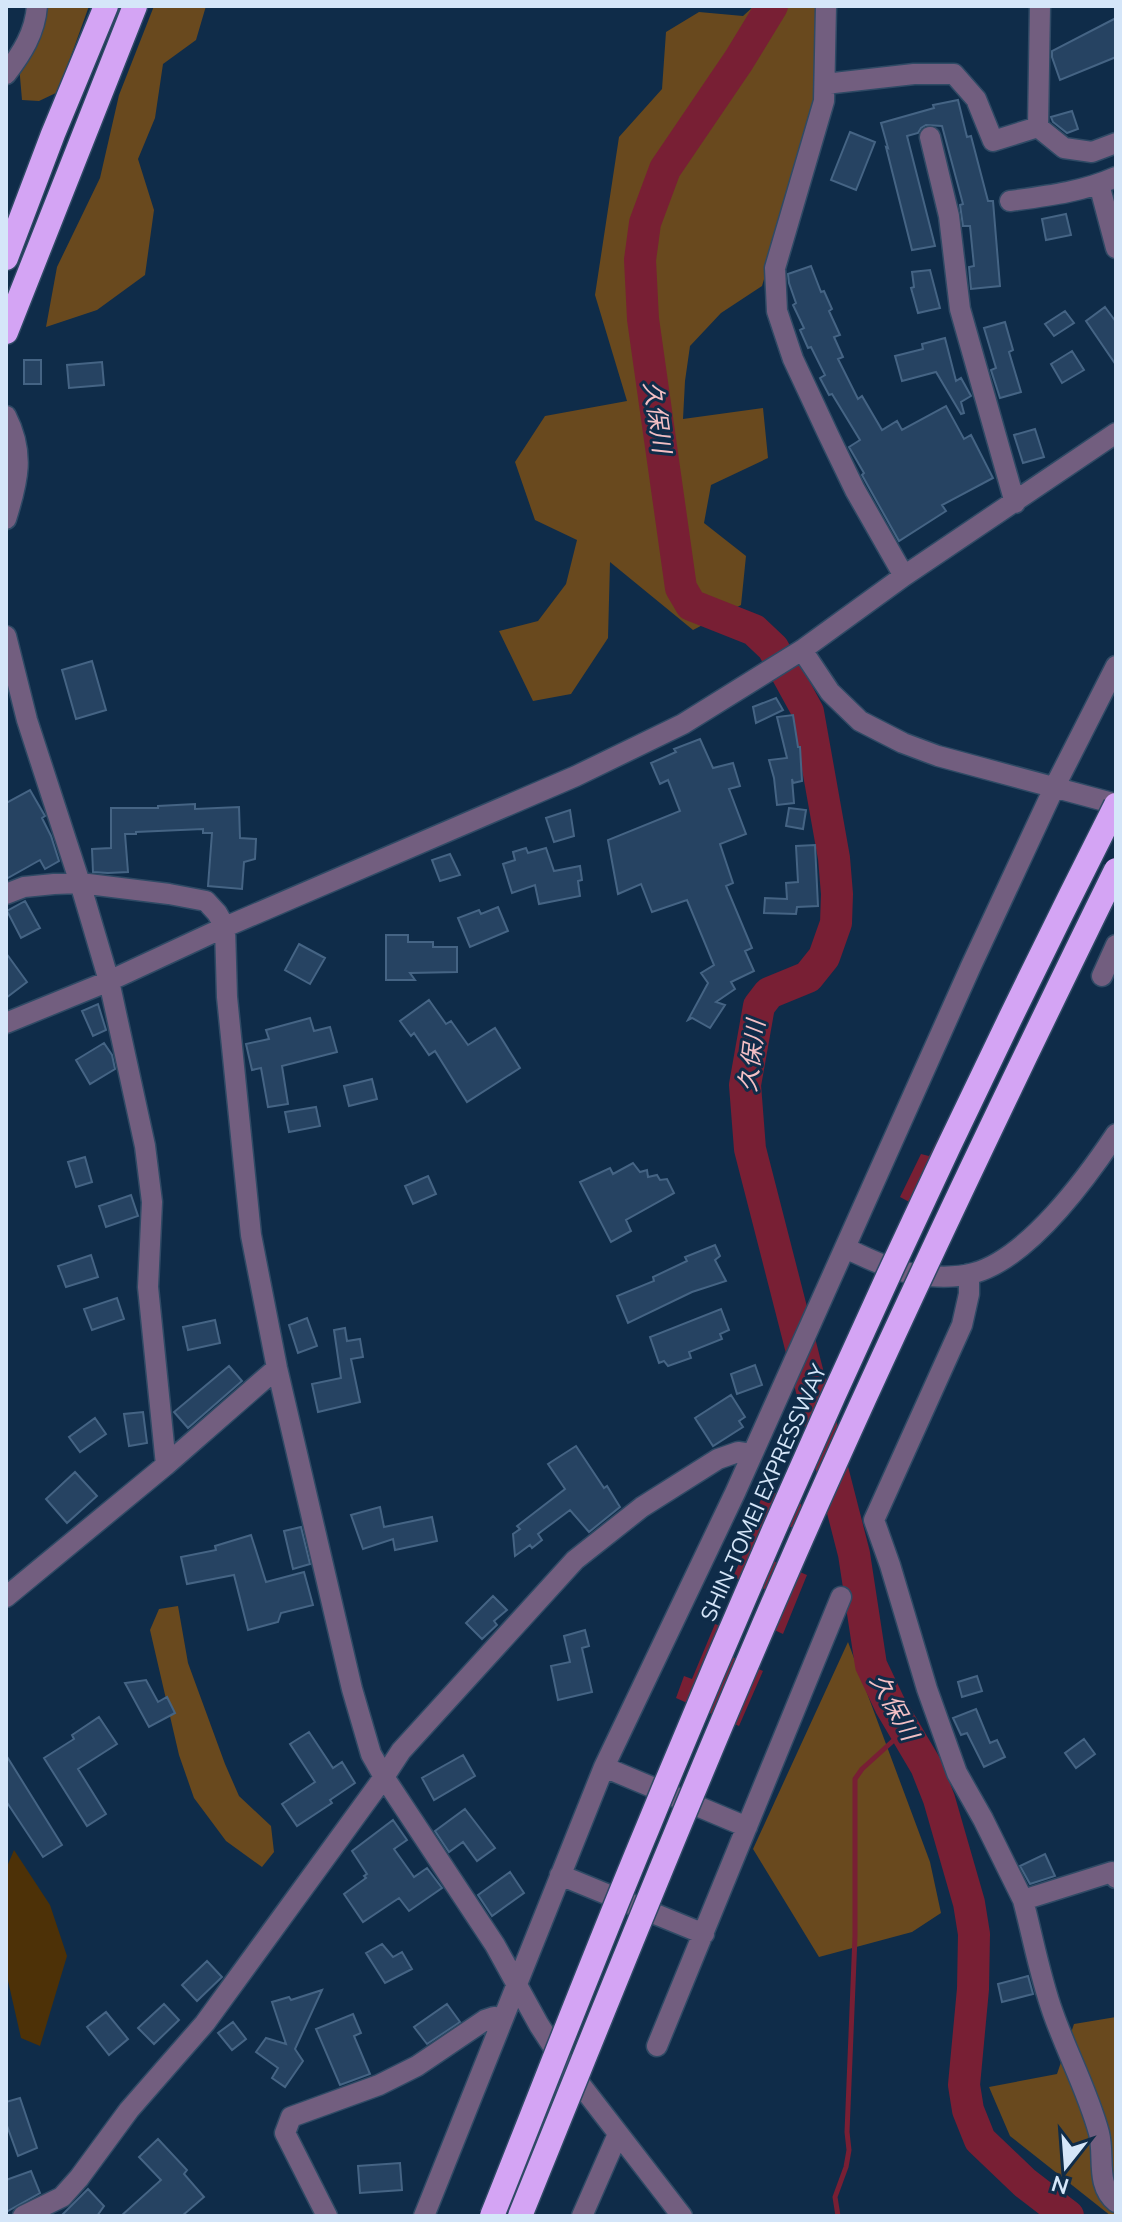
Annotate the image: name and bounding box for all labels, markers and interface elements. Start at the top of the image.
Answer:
water label: 久保川 [636,379,678,458]
water label: 久保川 [732,1015,773,1094]
street label: SHIN-TOMEI EXPRESSWAY [694,1359,835,1626]
water label: 久保川 [863,1668,927,1749]
north arrow [1026,2126,1106,2206]
text: N [1048,2167,1073,2201]

